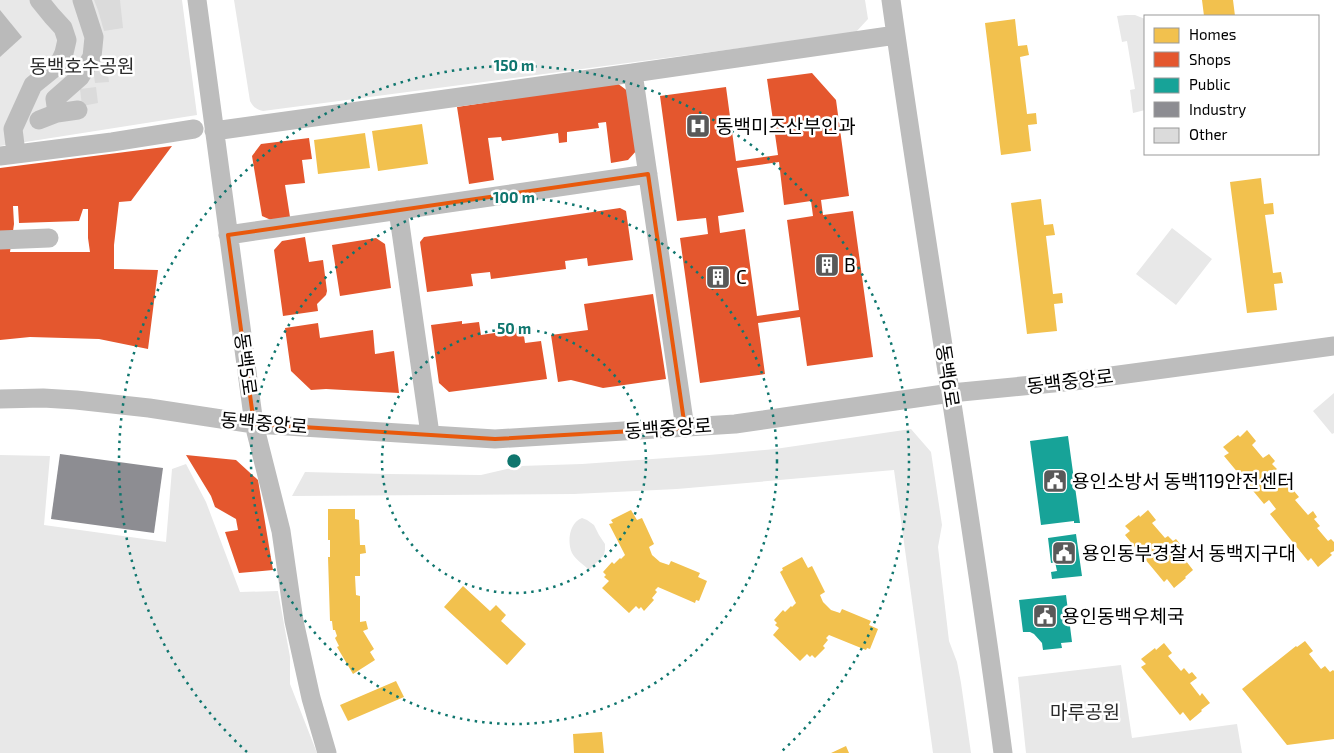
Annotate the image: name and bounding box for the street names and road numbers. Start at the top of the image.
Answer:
street label: 동백5로 [231,331,262,397]
street label: 동백6로 [932,343,965,409]
street label: 동백중앙로 [1025,364,1115,397]
street label: 동백중앙로 [220,407,309,438]
street label: 동백중앙로 [624,413,712,442]

